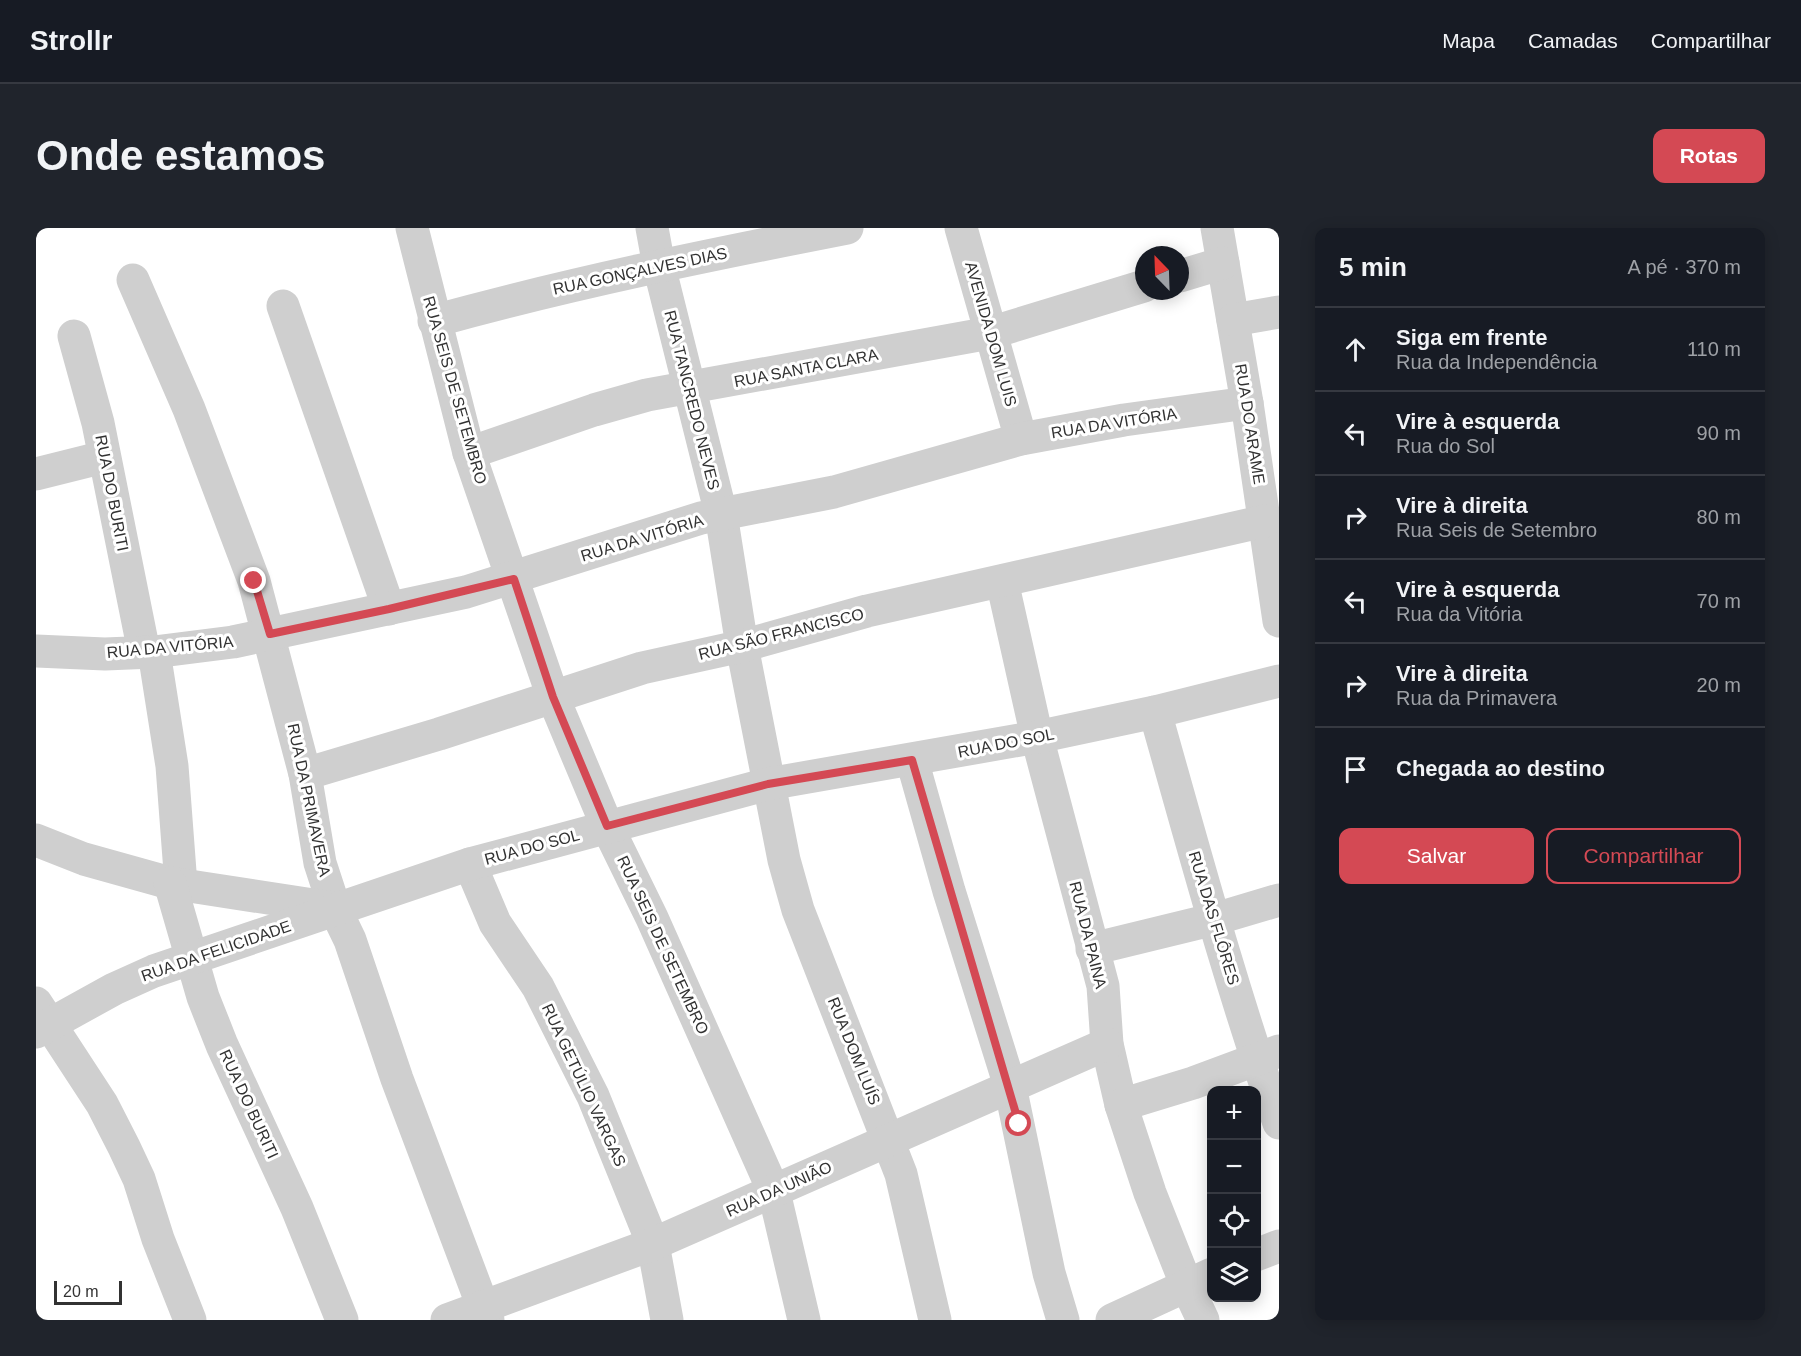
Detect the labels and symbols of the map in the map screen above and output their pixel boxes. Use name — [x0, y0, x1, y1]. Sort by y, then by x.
street label: RUA GONÇALVES DIAS — [551, 244, 729, 298]
north arrow — [1135, 246, 1189, 300]
street label: AVENIDA DOM LUIS — [962, 260, 1020, 408]
street label: RUA SEIS DE SETEMBRO — [420, 294, 490, 486]
street label: RUA TANCREDO NEVES — [661, 309, 723, 491]
street label: RUA SANTA CLARA — [733, 346, 880, 390]
street label: RUA DO ARAME — [1232, 363, 1268, 485]
street label: RUA DA VITÓRIA — [1050, 404, 1178, 441]
street label: RUA DO BURITI — [92, 433, 132, 553]
street label: RUA DA VITÓRIA — [578, 510, 706, 565]
route end — [240, 567, 266, 593]
street label: RUA SÃO FRANCISCO — [696, 603, 865, 663]
street label: RUA DA VITÓRIA — [106, 632, 234, 661]
street label: RUA DA PRIMAVERA — [284, 722, 334, 878]
street label: RUA DO SOL — [956, 725, 1056, 761]
street label: RUA DO SOL — [483, 826, 582, 868]
street label: RUA DAS FLÔRES — [1186, 849, 1243, 987]
street label: RUA SEIS DE SETEMBRO — [614, 853, 712, 1037]
street label: RUA DA PAINA — [1066, 880, 1110, 991]
street label: RUA DA FELICIDADE — [139, 917, 293, 985]
street label: RUA DOM LUÍS — [825, 994, 884, 1107]
street label: RUA GETÚLIO VARGAS — [539, 1001, 630, 1169]
street label: RUA DO BURITI — [216, 1047, 282, 1161]
route start — [1005, 1110, 1031, 1136]
street label: RUA DA UNIÃO — [723, 1156, 834, 1220]
scale bar — [54, 1278, 122, 1306]

